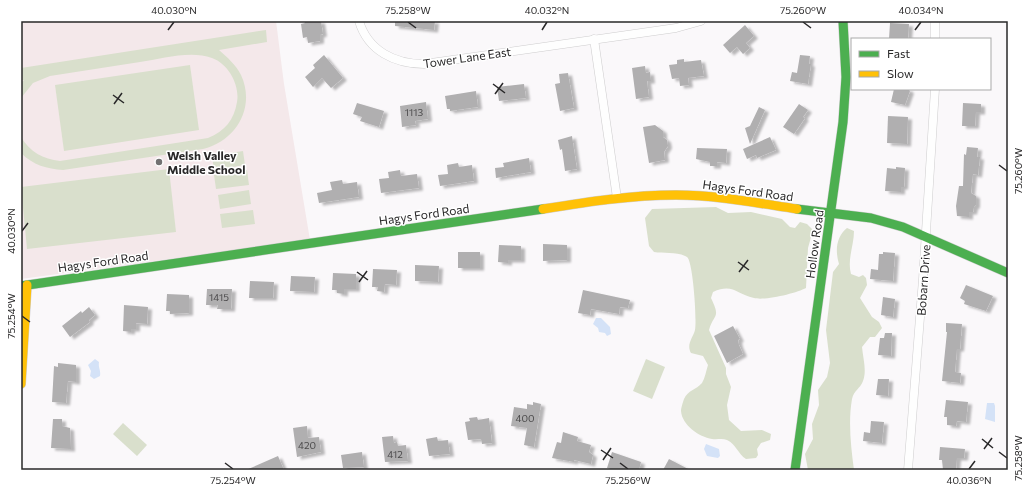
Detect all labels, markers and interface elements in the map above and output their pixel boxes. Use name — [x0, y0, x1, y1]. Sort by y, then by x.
text: 40.030°N — [151, 4, 197, 16]
text: 75.258°W — [385, 4, 431, 16]
text: 40.032°N — [525, 4, 569, 16]
text: 75.260°W — [780, 4, 826, 16]
text: 40.034°N — [899, 4, 943, 16]
legend — [851, 38, 991, 90]
street label: Tower Lane East — [422, 44, 512, 70]
text: Fast — [887, 46, 910, 60]
text: Slow — [887, 66, 914, 80]
house number: 1113 — [405, 106, 424, 118]
place label: Welsh Valley Middle School — [167, 148, 245, 176]
text: 75.260°W — [1012, 148, 1024, 194]
marker: Welsh Valley Middle School — [154, 157, 164, 167]
street label: Hagys Ford Road — [702, 177, 794, 203]
street label: Hagys Ford Road — [378, 201, 470, 227]
text: 40.030°N — [5, 208, 17, 254]
street label: Hollow Road — [802, 209, 826, 279]
street label: Bobarn Drive — [914, 244, 932, 316]
street label: Hagys Ford Road — [57, 248, 149, 274]
house number: 1415 — [209, 291, 229, 303]
text: 75.254°W — [5, 293, 17, 339]
house number: 400 — [515, 412, 535, 424]
text: 75.258°W — [1012, 435, 1024, 481]
house number: 420 — [298, 439, 316, 451]
house number: 412 — [387, 448, 403, 460]
text: 75.254°W — [210, 474, 256, 486]
text: 75.256°W — [605, 474, 651, 486]
text: 40.036°N — [946, 474, 992, 486]

